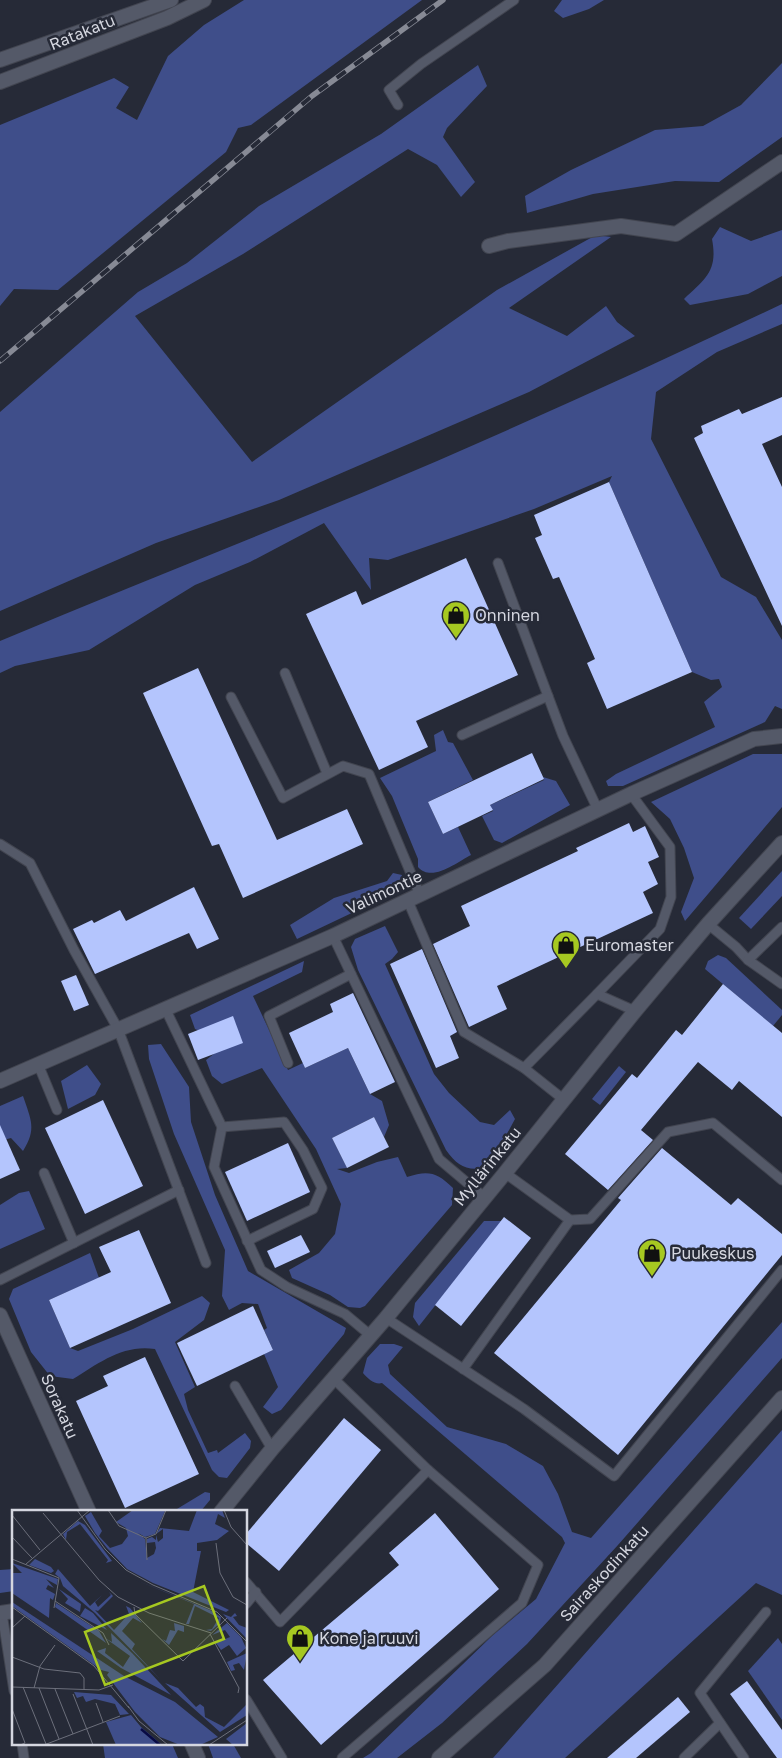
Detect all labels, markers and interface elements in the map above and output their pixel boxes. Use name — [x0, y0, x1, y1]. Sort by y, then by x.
street label: Ratakatu — [46, 10, 118, 54]
shop icon: Onninen — [441, 600, 471, 639]
place label: Onninen — [475, 605, 540, 625]
street label: Valimontie — [343, 866, 425, 918]
shop icon: Euromaster — [551, 930, 581, 969]
place label: Euromaster — [585, 935, 674, 955]
street label: Myllärinkatu — [449, 1122, 525, 1210]
shop icon: Puukeskus — [637, 1238, 667, 1277]
place label: Puukeskus — [671, 1243, 755, 1263]
street label: Sorakatu — [37, 1371, 83, 1441]
inset map — [12, 1510, 248, 1746]
street label: Sairaskodinkatu — [555, 1520, 653, 1626]
shop icon: Kone ja ruuvi — [285, 1623, 315, 1662]
place label: Kone ja ruuvi — [319, 1628, 419, 1648]

